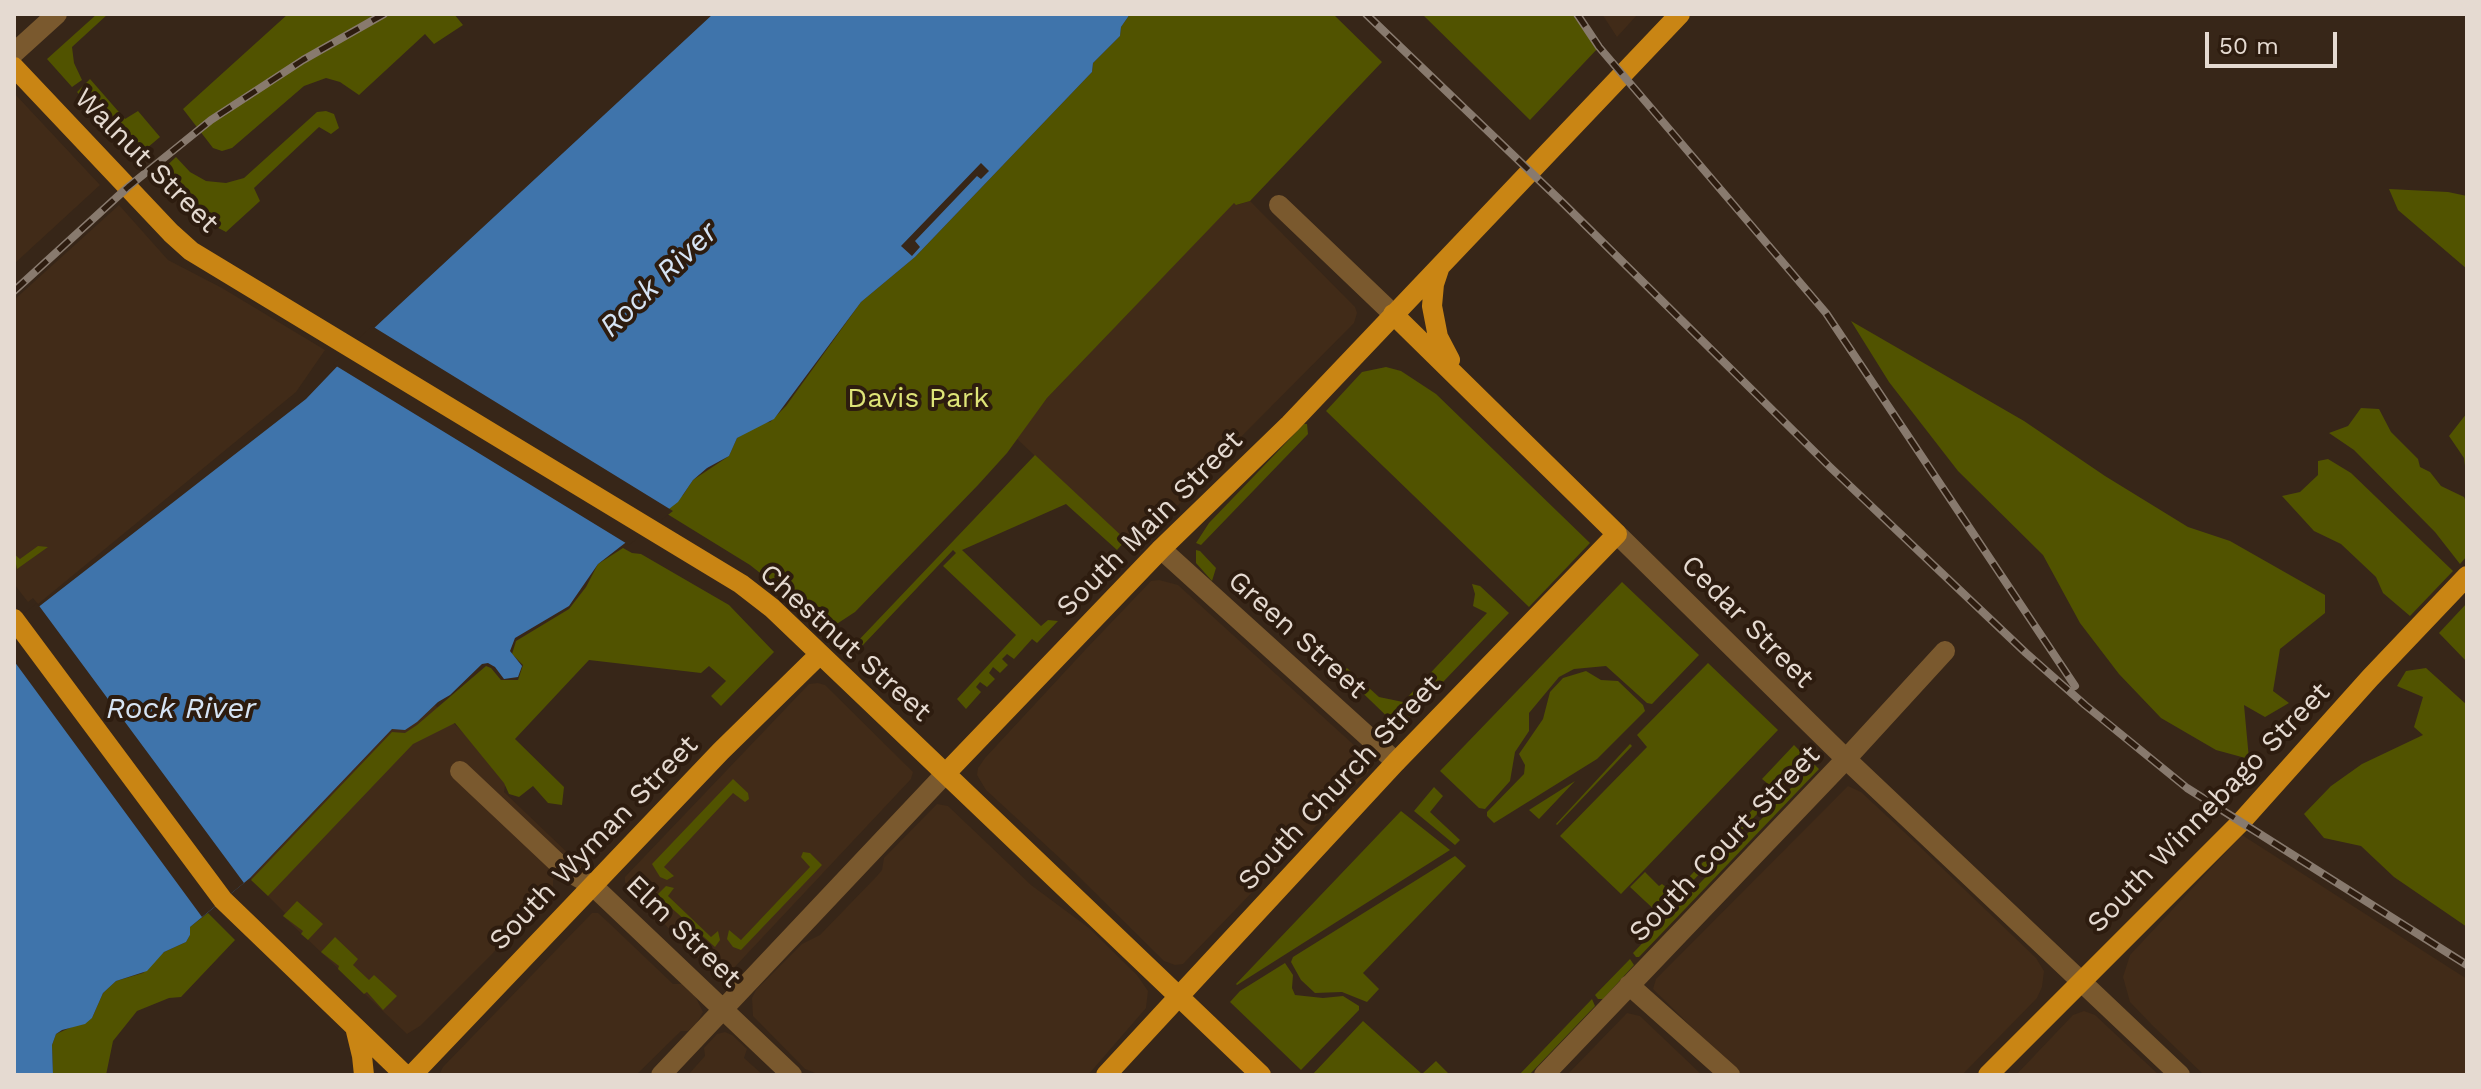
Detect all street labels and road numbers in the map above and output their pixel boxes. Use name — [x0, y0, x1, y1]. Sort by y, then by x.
street label: Walnut Street — [67, 82, 225, 240]
street label: South Main Street — [1050, 424, 1250, 624]
street label: Cedar Street — [1674, 549, 1820, 695]
street label: Chestnut Street — [752, 557, 938, 729]
street label: Green Street — [1221, 564, 1373, 706]
street label: South Church Street — [1231, 668, 1449, 898]
street label: South Winnebago Street — [2081, 676, 2337, 940]
street label: South Wyman Street — [483, 729, 705, 957]
street label: South Court Street — [1623, 739, 1827, 949]
street label: Elm Street — [618, 869, 748, 995]

